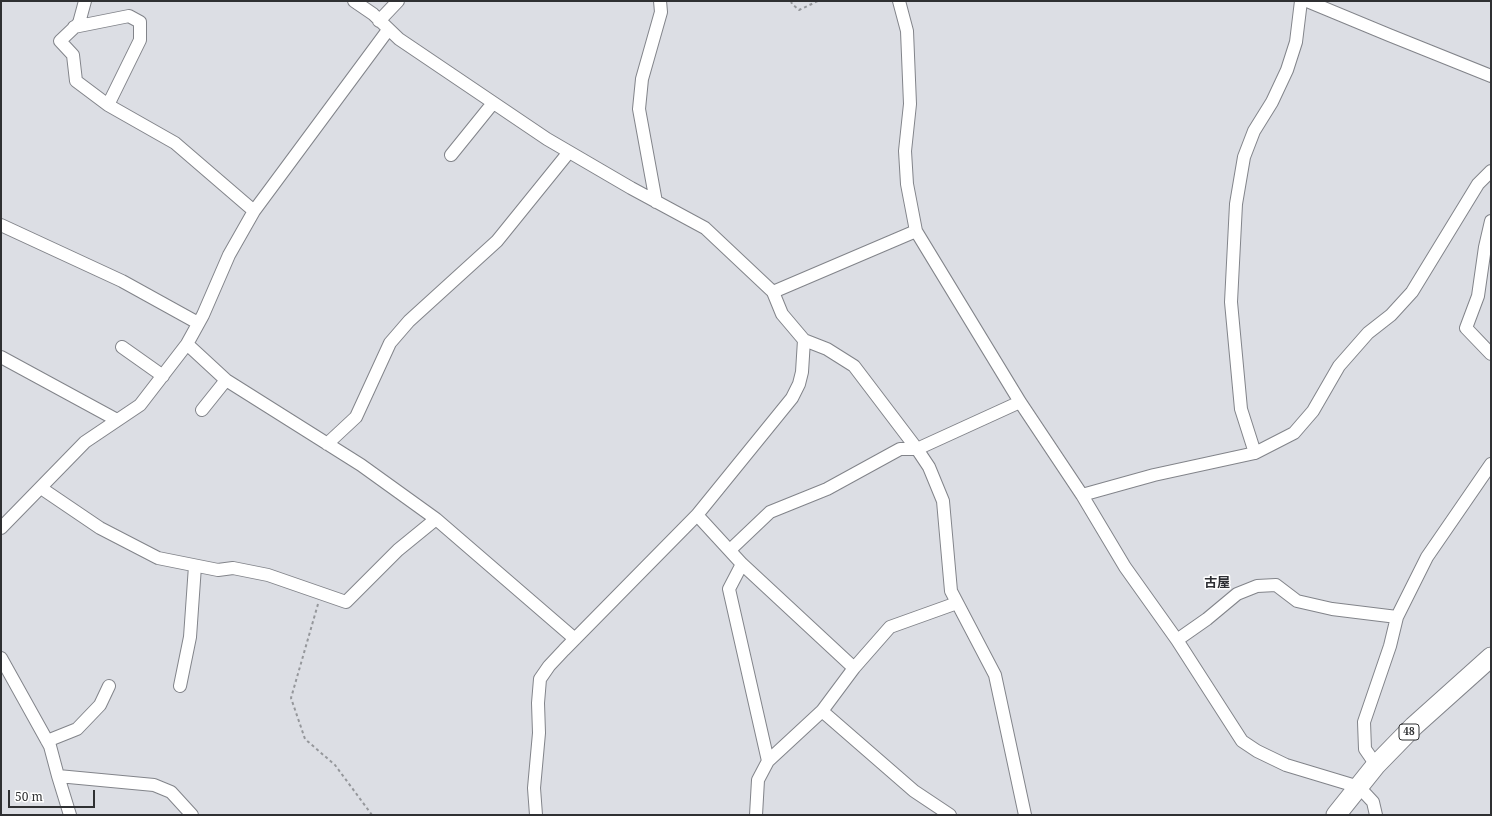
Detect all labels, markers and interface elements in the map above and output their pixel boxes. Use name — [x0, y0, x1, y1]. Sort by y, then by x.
district label: 古屋 — [1204, 575, 1230, 591]
road number: 48 — [1399, 724, 1419, 740]
scale bar — [10, 782, 97, 808]
text: 50 m — [15, 788, 43, 805]

